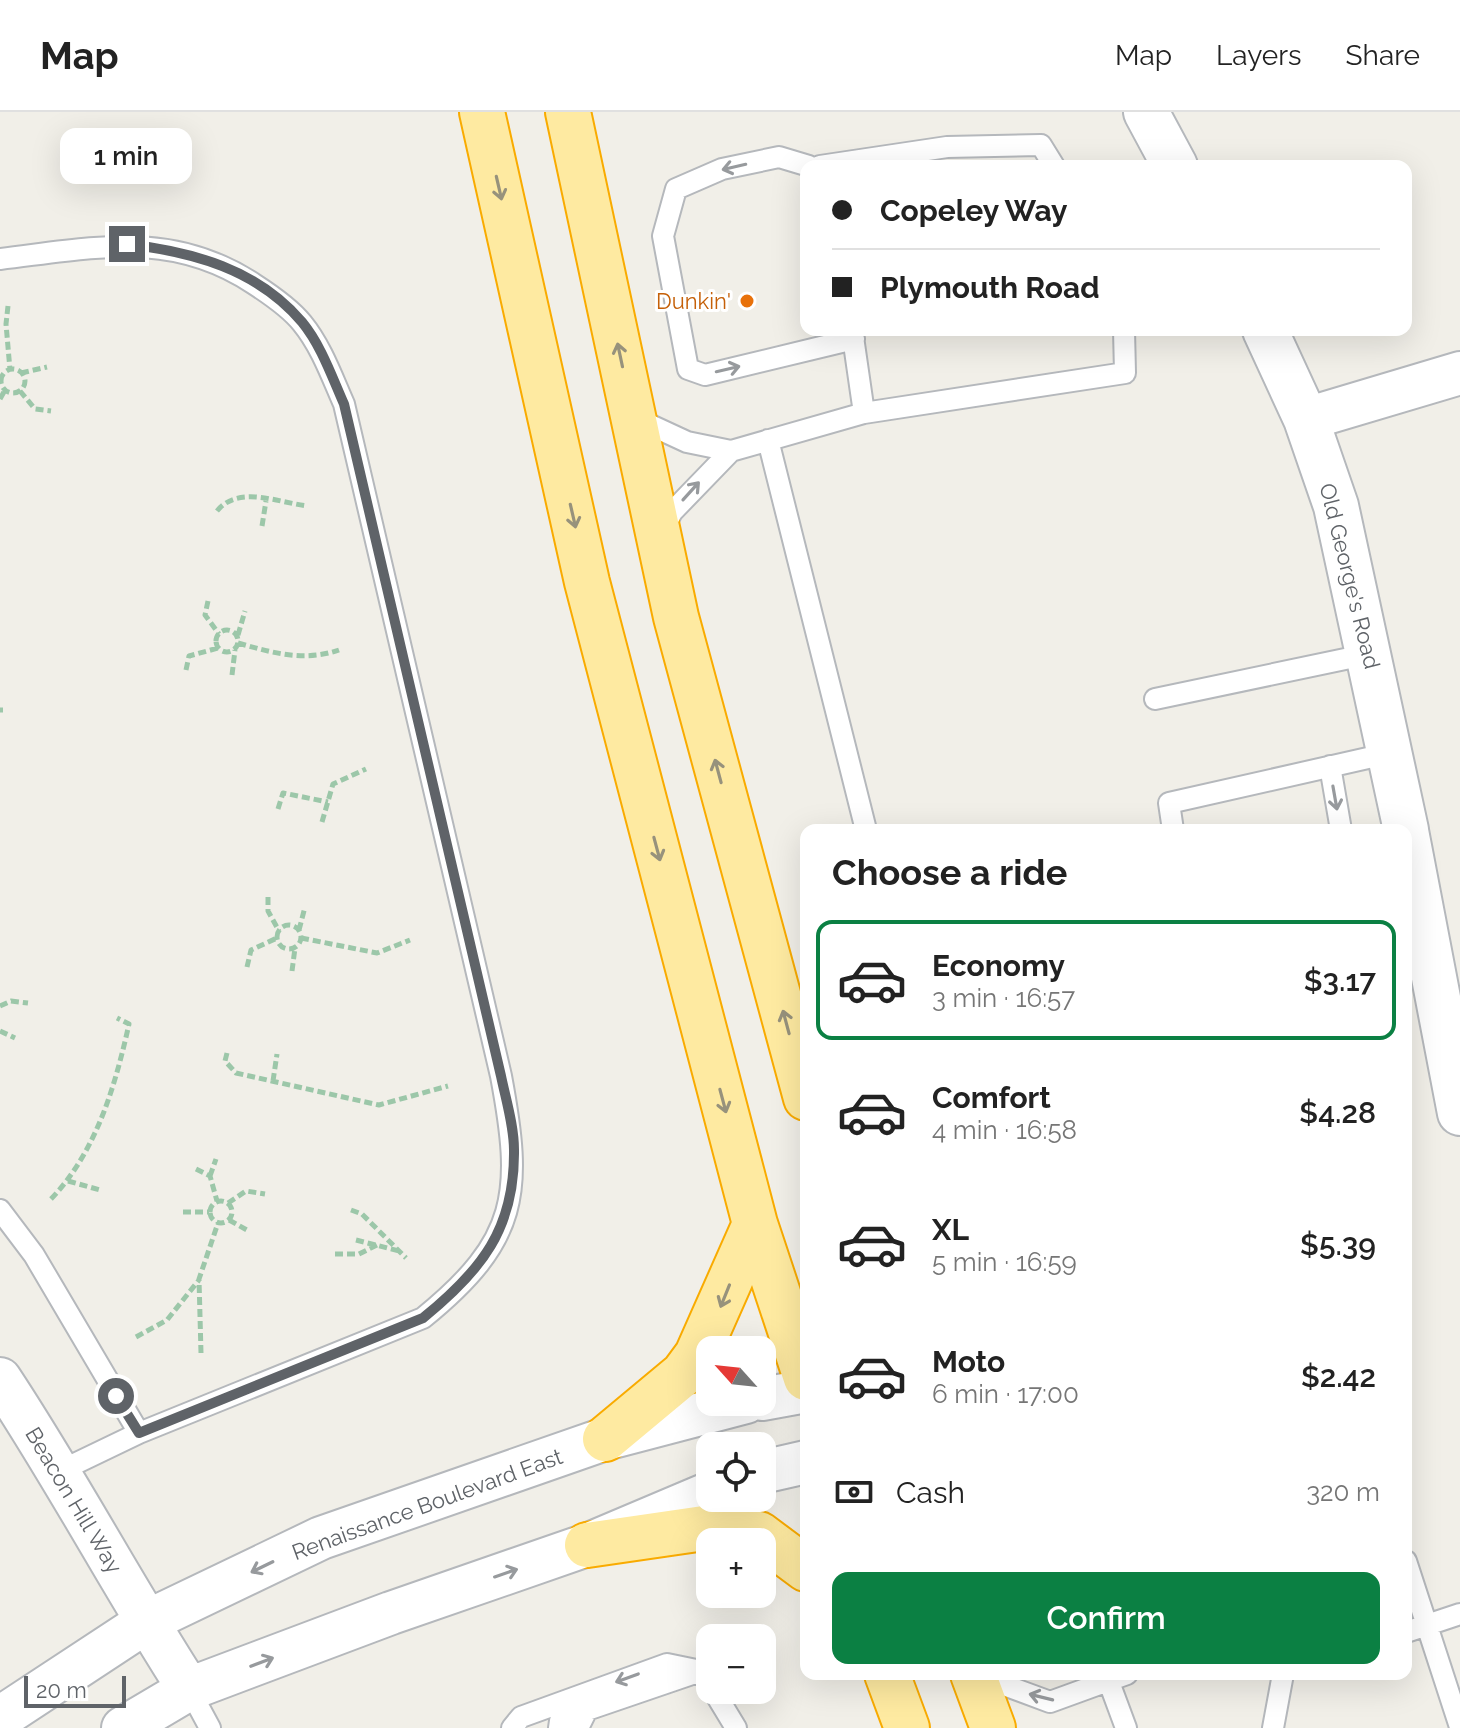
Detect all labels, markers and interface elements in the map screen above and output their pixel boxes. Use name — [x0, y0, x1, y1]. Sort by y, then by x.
text: Map — [40, 33, 119, 78]
text: Map — [1115, 39, 1172, 72]
text: Layers — [1216, 39, 1302, 72]
text: Share — [1346, 39, 1420, 72]
callout: 1 min — [61, 128, 193, 184]
text: 1 min — [94, 141, 158, 171]
one-way arrow — [722, 160, 747, 175]
one-way arrow — [493, 175, 508, 200]
text: Copeley Way — [880, 193, 1068, 228]
route end — [109, 226, 145, 262]
text: Plymouth Road — [880, 270, 1100, 305]
place label: Dunkin' — [656, 288, 731, 314]
marker: Dunkin' — [738, 292, 756, 310]
one-way arrow — [612, 342, 627, 368]
one-way arrow — [715, 361, 741, 376]
one-way arrow — [682, 481, 700, 501]
street label: Old George's Road — [1314, 481, 1386, 671]
one-way arrow — [566, 502, 581, 528]
one-way arrow — [710, 759, 725, 785]
one-way arrow — [1329, 785, 1344, 810]
one-way arrow — [650, 836, 665, 861]
text: Choose a ride — [832, 851, 1067, 893]
icon: car — [836, 944, 908, 1016]
text: Economy — [932, 948, 1065, 983]
text: $3.17 — [1304, 963, 1376, 998]
text: 3 min · 16:57 — [932, 983, 1075, 1013]
one-way arrow — [777, 1010, 792, 1036]
icon: car — [836, 1076, 908, 1148]
text: Comfort — [932, 1080, 1051, 1115]
one-way arrow — [716, 1087, 731, 1113]
text: $4.28 — [1299, 1095, 1376, 1130]
text: 4 min · 16:58 — [932, 1115, 1077, 1145]
icon: car — [836, 1208, 908, 1280]
text: XL — [932, 1212, 969, 1247]
text: $5.39 — [1300, 1227, 1376, 1262]
text: 5 min · 16:59 — [932, 1247, 1077, 1277]
one-way arrow — [717, 1283, 732, 1308]
north arrow — [696, 1336, 776, 1416]
map controls — [696, 1336, 776, 1704]
icon: car — [836, 1340, 908, 1412]
text: Moto — [932, 1344, 1005, 1379]
text: $2.42 — [1301, 1359, 1376, 1394]
route start — [98, 1378, 134, 1414]
text: 6 min · 17:00 — [932, 1379, 1079, 1409]
street label: Beacon Hill Way — [20, 1422, 128, 1578]
button: locate — [696, 1432, 776, 1512]
street label: Renaissance Boulevard East — [288, 1443, 566, 1565]
icon: cash — [832, 1470, 876, 1514]
text: Cash — [896, 1475, 965, 1510]
text: 320 m — [1306, 1477, 1380, 1507]
button: + — [696, 1528, 776, 1608]
one-way arrow — [250, 1560, 274, 1575]
one-way arrow — [493, 1564, 518, 1579]
button: Confirm — [832, 1572, 1380, 1664]
button: − — [696, 1624, 776, 1704]
one-way arrow — [249, 1654, 274, 1668]
scale bar — [24, 1672, 126, 1708]
one-way arrow — [615, 1672, 639, 1686]
text: 20 m — [36, 1677, 87, 1703]
one-way arrow — [1029, 1689, 1054, 1704]

